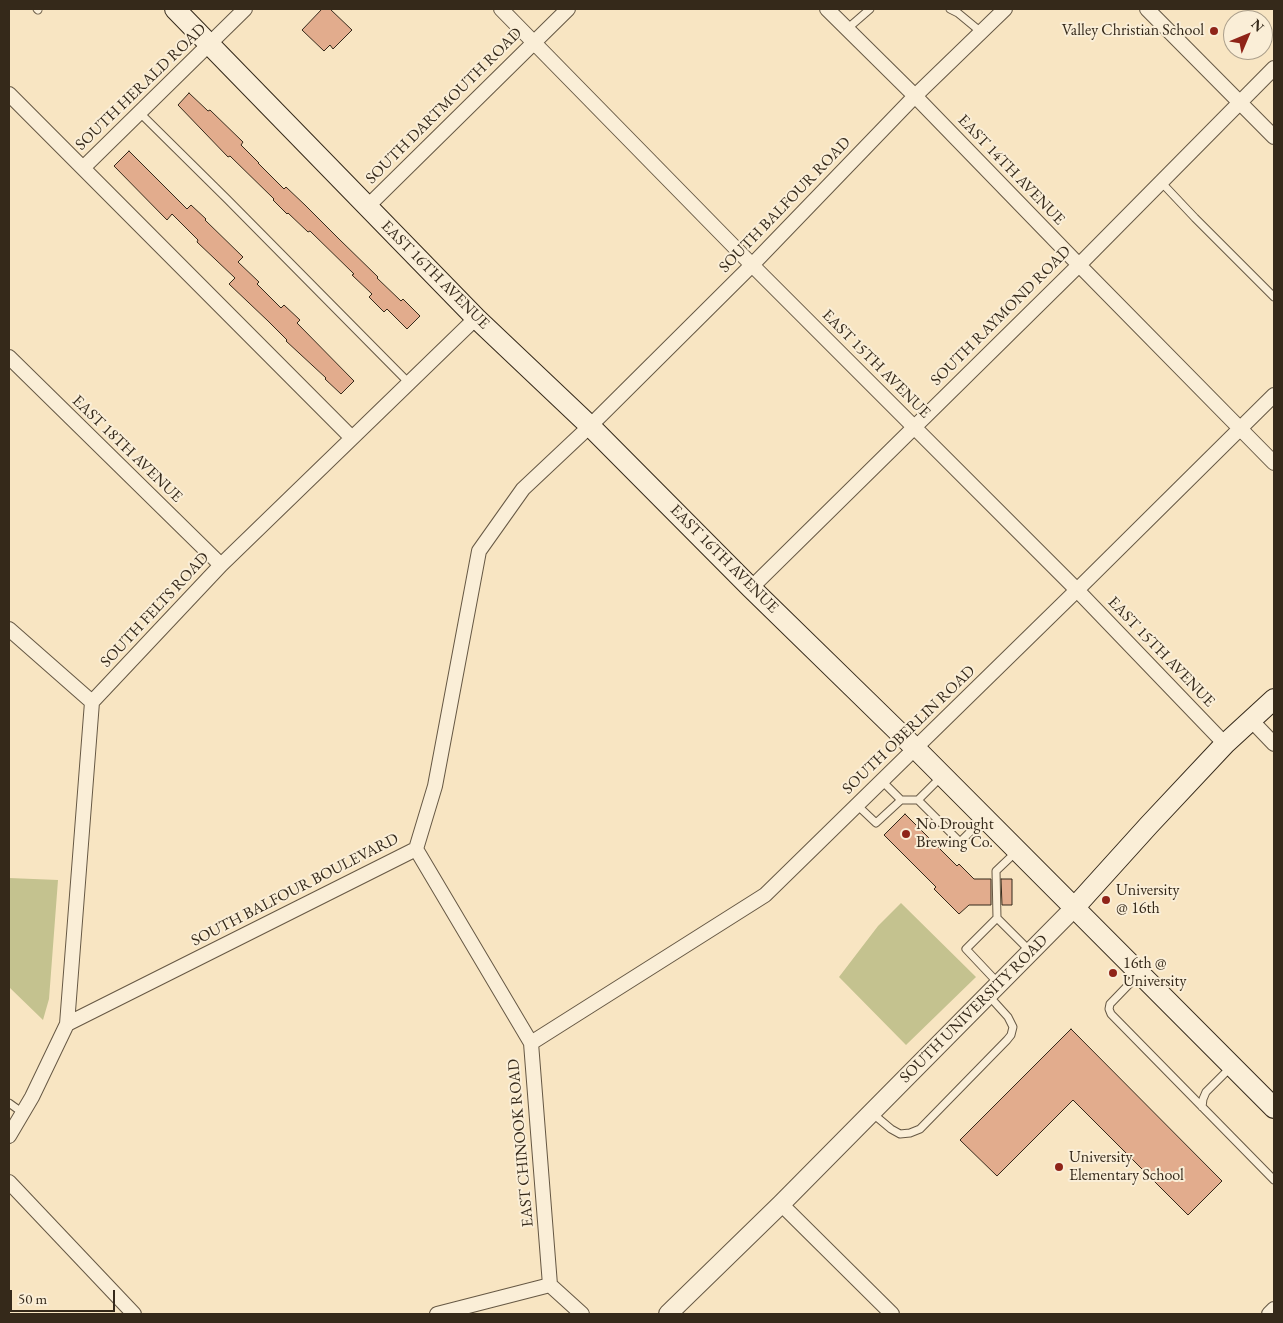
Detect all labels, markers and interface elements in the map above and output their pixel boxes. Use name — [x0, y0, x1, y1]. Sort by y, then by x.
north arrow — [1223, 10, 1273, 60]
text: N — [1248, 15, 1268, 35]
street label: SOUTH HERALD ROAD — [72, 20, 210, 154]
place label: Valley Christian School — [1062, 21, 1204, 41]
street label: SOUTH DARTMOUTH ROAD — [362, 24, 526, 188]
marker: Valley Christian School — [1208, 25, 1220, 37]
street label: EAST 14TH AVENUE — [953, 111, 1069, 229]
street label: SOUTH BALFOUR ROAD — [715, 133, 855, 277]
street label: EAST 16TH AVENUE — [377, 217, 493, 333]
street label: SOUTH RAYMOND ROAD — [927, 242, 1075, 390]
street label: EAST 15TH AVENUE — [818, 306, 934, 422]
street label: EAST 18TH AVENUE — [68, 391, 186, 507]
street label: EAST 16TH AVENUE — [666, 501, 782, 617]
street label: SOUTH FELTS ROAD — [97, 548, 213, 672]
street label: EAST 15TH AVENUE — [1103, 593, 1219, 711]
street label: SOUTH OBERLIN ROAD — [839, 662, 979, 798]
place label: No Drought Brewing Co. — [916, 815, 994, 853]
marker: No Drought Brewing Co. — [900, 828, 912, 840]
street label: SOUTH BALFOUR BOULEVARD — [188, 829, 402, 951]
place label: University @ 16th — [1116, 881, 1179, 919]
marker: University @ 16th — [1100, 894, 1112, 906]
street label: SOUTH UNIVERSITY ROAD — [896, 931, 1052, 1087]
place label: 16th @ University — [1123, 954, 1186, 992]
marker: 16th @ University — [1107, 967, 1119, 979]
street label: EAST CHINOOK ROAD — [504, 1058, 538, 1228]
place label: University Elementary School — [1069, 1148, 1184, 1186]
marker: University Elementary School — [1053, 1161, 1065, 1173]
scale bar — [12, 1280, 118, 1312]
text: 50 m — [18, 1289, 47, 1308]

